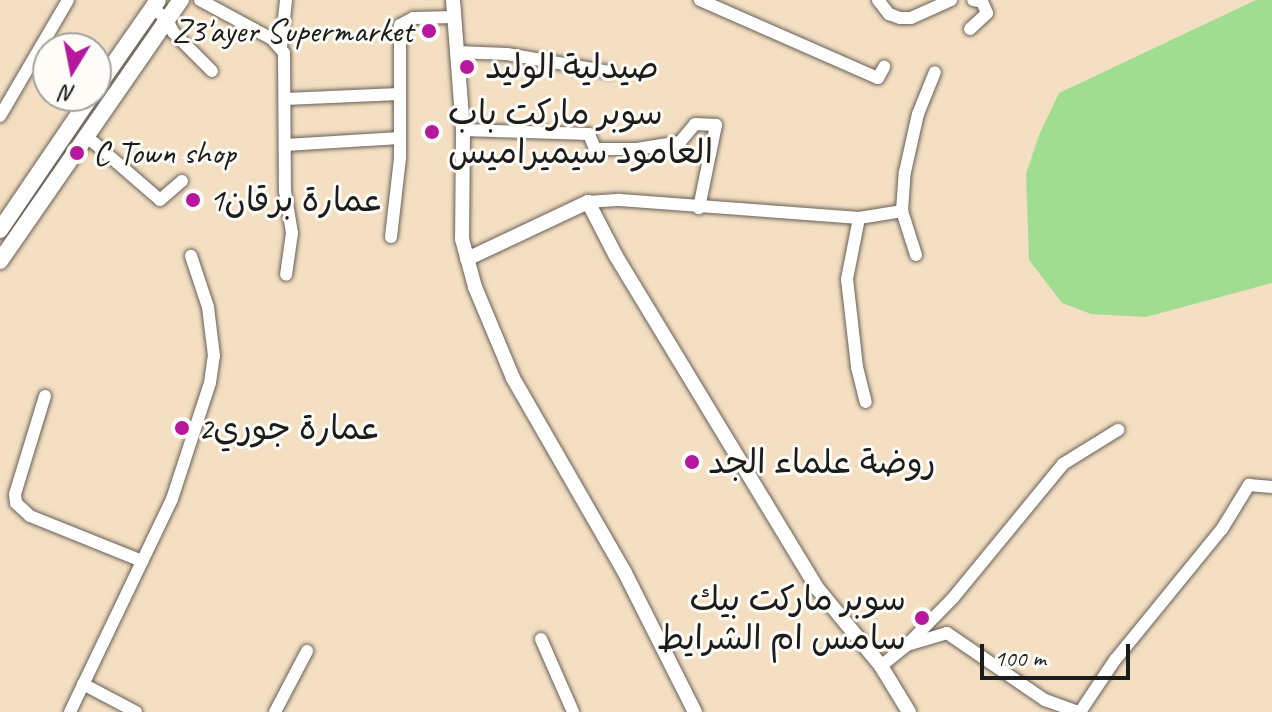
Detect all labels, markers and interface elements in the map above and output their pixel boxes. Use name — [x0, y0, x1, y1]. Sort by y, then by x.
place label: Z3'ayer Supermarket — [174, 11, 413, 51]
marker: Z3'ayer Supermarket — [420, 22, 438, 40]
north arrow — [32, 32, 112, 112]
place label: صيدلية الوليد — [485, 47, 659, 87]
marker: صيدلية الوليد — [456, 56, 478, 78]
text: N — [59, 79, 77, 109]
place label: سوبر ماركت باب العامود سيميراميس — [448, 92, 713, 172]
marker: سوبر ماركت باب العامود سيميراميس — [423, 123, 441, 141]
place label: C Town shop — [93, 133, 234, 173]
marker: C Town shop — [68, 144, 86, 162]
place label: 1عمارة برقان — [209, 180, 384, 220]
marker: 1عمارة برقان — [184, 191, 202, 209]
place label: عمارة جوري2 — [198, 408, 381, 448]
marker: عمارة جوري2 — [173, 419, 191, 437]
place label: روضة علماء الجد — [708, 442, 936, 482]
marker: روضة علماء الجد — [683, 453, 701, 471]
place label: سوبر ماركت بيك سامس ام الشرايط — [657, 578, 906, 658]
marker: سوبر ماركت بيك سامس ام الشرايط — [913, 609, 931, 627]
scale bar — [984, 628, 1134, 678]
text: 100 m — [994, 643, 1046, 673]

